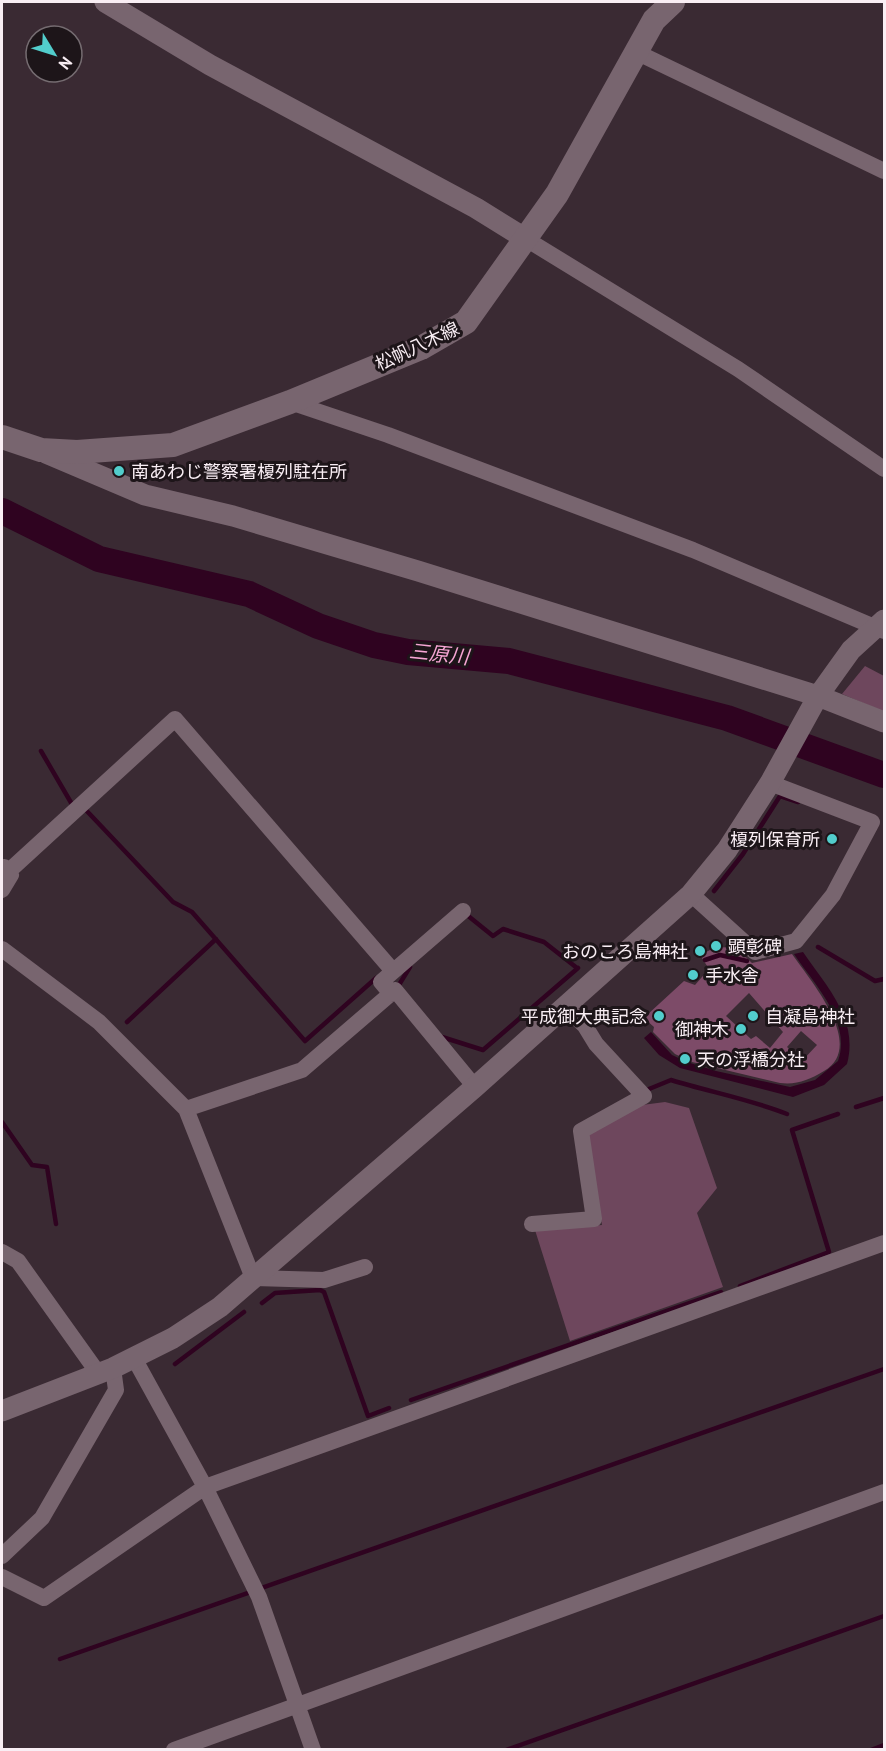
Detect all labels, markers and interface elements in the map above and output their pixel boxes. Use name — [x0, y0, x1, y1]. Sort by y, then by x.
north arrow — [24, 24, 84, 84]
text: N — [55, 53, 77, 74]
street label: 松帆八木線 — [371, 317, 463, 375]
place label: 南あわじ警察署榎列駐在所 — [131, 460, 347, 483]
marker: 南あわじ警察署榎列駐在所 — [112, 464, 126, 478]
water label: 三原川 — [408, 638, 472, 670]
place label: 榎列保育所 — [730, 828, 820, 851]
marker: 榎列保育所 — [825, 832, 839, 846]
place label: 顕彰碑 — [728, 935, 782, 958]
marker: 顕彰碑 — [709, 939, 723, 953]
place label: おのころ島神社 — [562, 940, 688, 963]
marker: おのころ島神社 — [693, 944, 707, 958]
place label: 手水舎 — [705, 964, 759, 987]
marker: 手水舎 — [686, 968, 700, 982]
place label: 平成御大典記念 — [521, 1005, 647, 1028]
place label: 自凝島神社 — [765, 1005, 855, 1028]
marker: 平成御大典記念 — [652, 1009, 666, 1023]
marker: 自凝島神社 — [746, 1009, 760, 1023]
place label: 御神木 — [675, 1018, 729, 1041]
marker: 御神木 — [734, 1022, 748, 1036]
place label: 天の浮橋分社 — [697, 1048, 805, 1071]
marker: 天の浮橋分社 — [678, 1052, 692, 1066]

